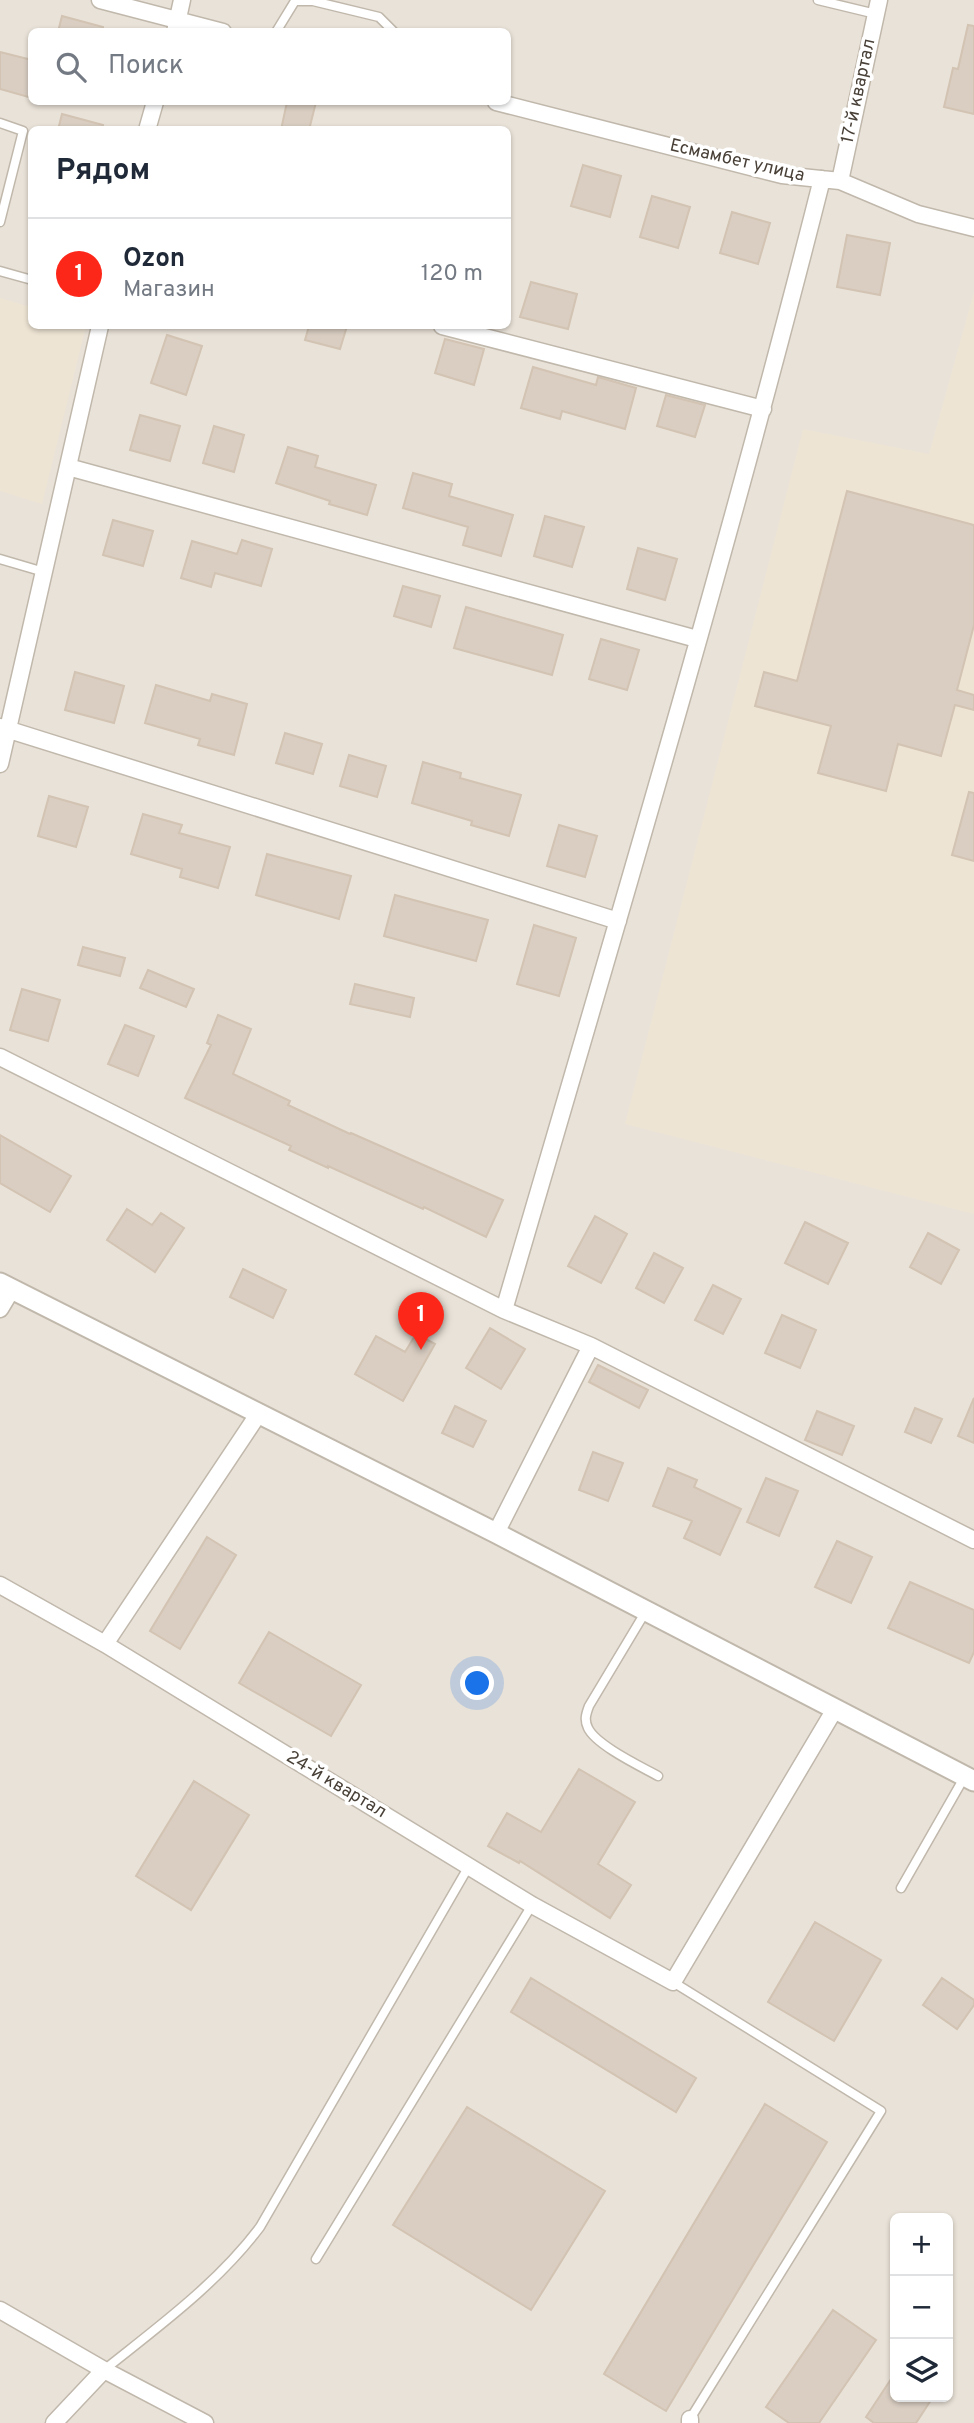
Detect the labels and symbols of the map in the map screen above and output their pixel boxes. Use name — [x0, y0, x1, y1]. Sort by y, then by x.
street label: 17-й квартал — [837, 37, 881, 145]
street label: Есмамбет улица — [667, 134, 807, 188]
pin: 1 — [398, 1292, 444, 1350]
your location — [460, 1666, 494, 1700]
street label: 24-й квартал — [282, 1746, 390, 1824]

